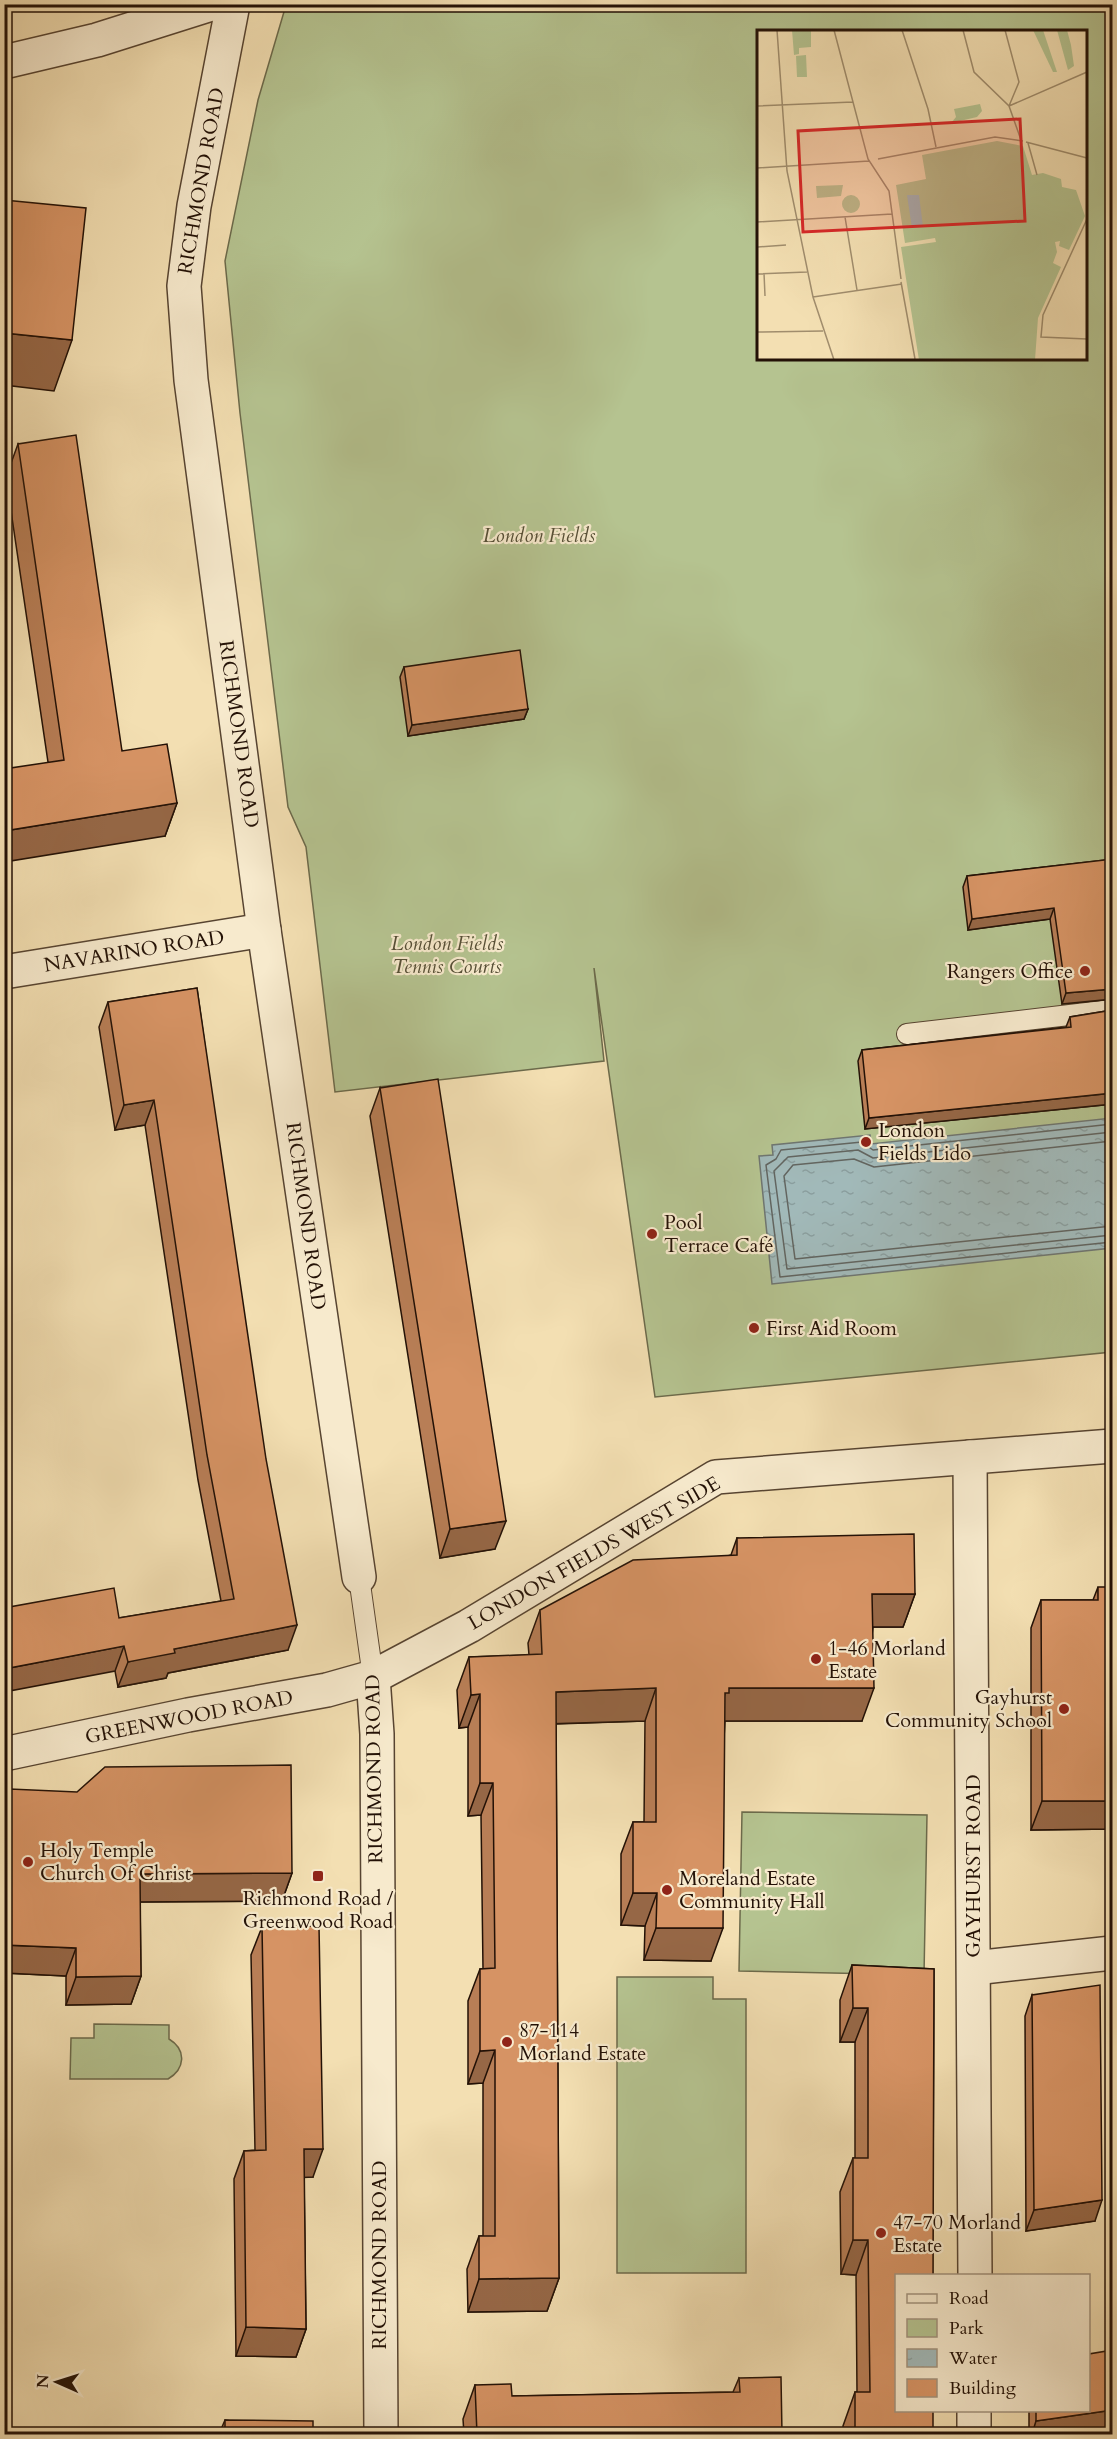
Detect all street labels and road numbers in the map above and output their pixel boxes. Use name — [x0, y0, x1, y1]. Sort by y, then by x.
street label: RICHMOND ROAD — [171, 86, 231, 276]
street label: RICHMOND ROAD — [212, 638, 266, 830]
street label: NAVARINO ROAD — [42, 923, 226, 979]
street label: RICHMOND ROAD — [279, 1120, 333, 1312]
street label: LONDON FIELDS WEST SIDE — [463, 1470, 725, 1636]
street label: RICHMOND ROAD — [359, 1674, 389, 1864]
street label: GREENWOOD ROAD — [83, 1684, 295, 1750]
street label: GAYHURST ROAD — [960, 1774, 987, 1958]
street label: RICHMOND ROAD — [366, 2160, 393, 2350]

